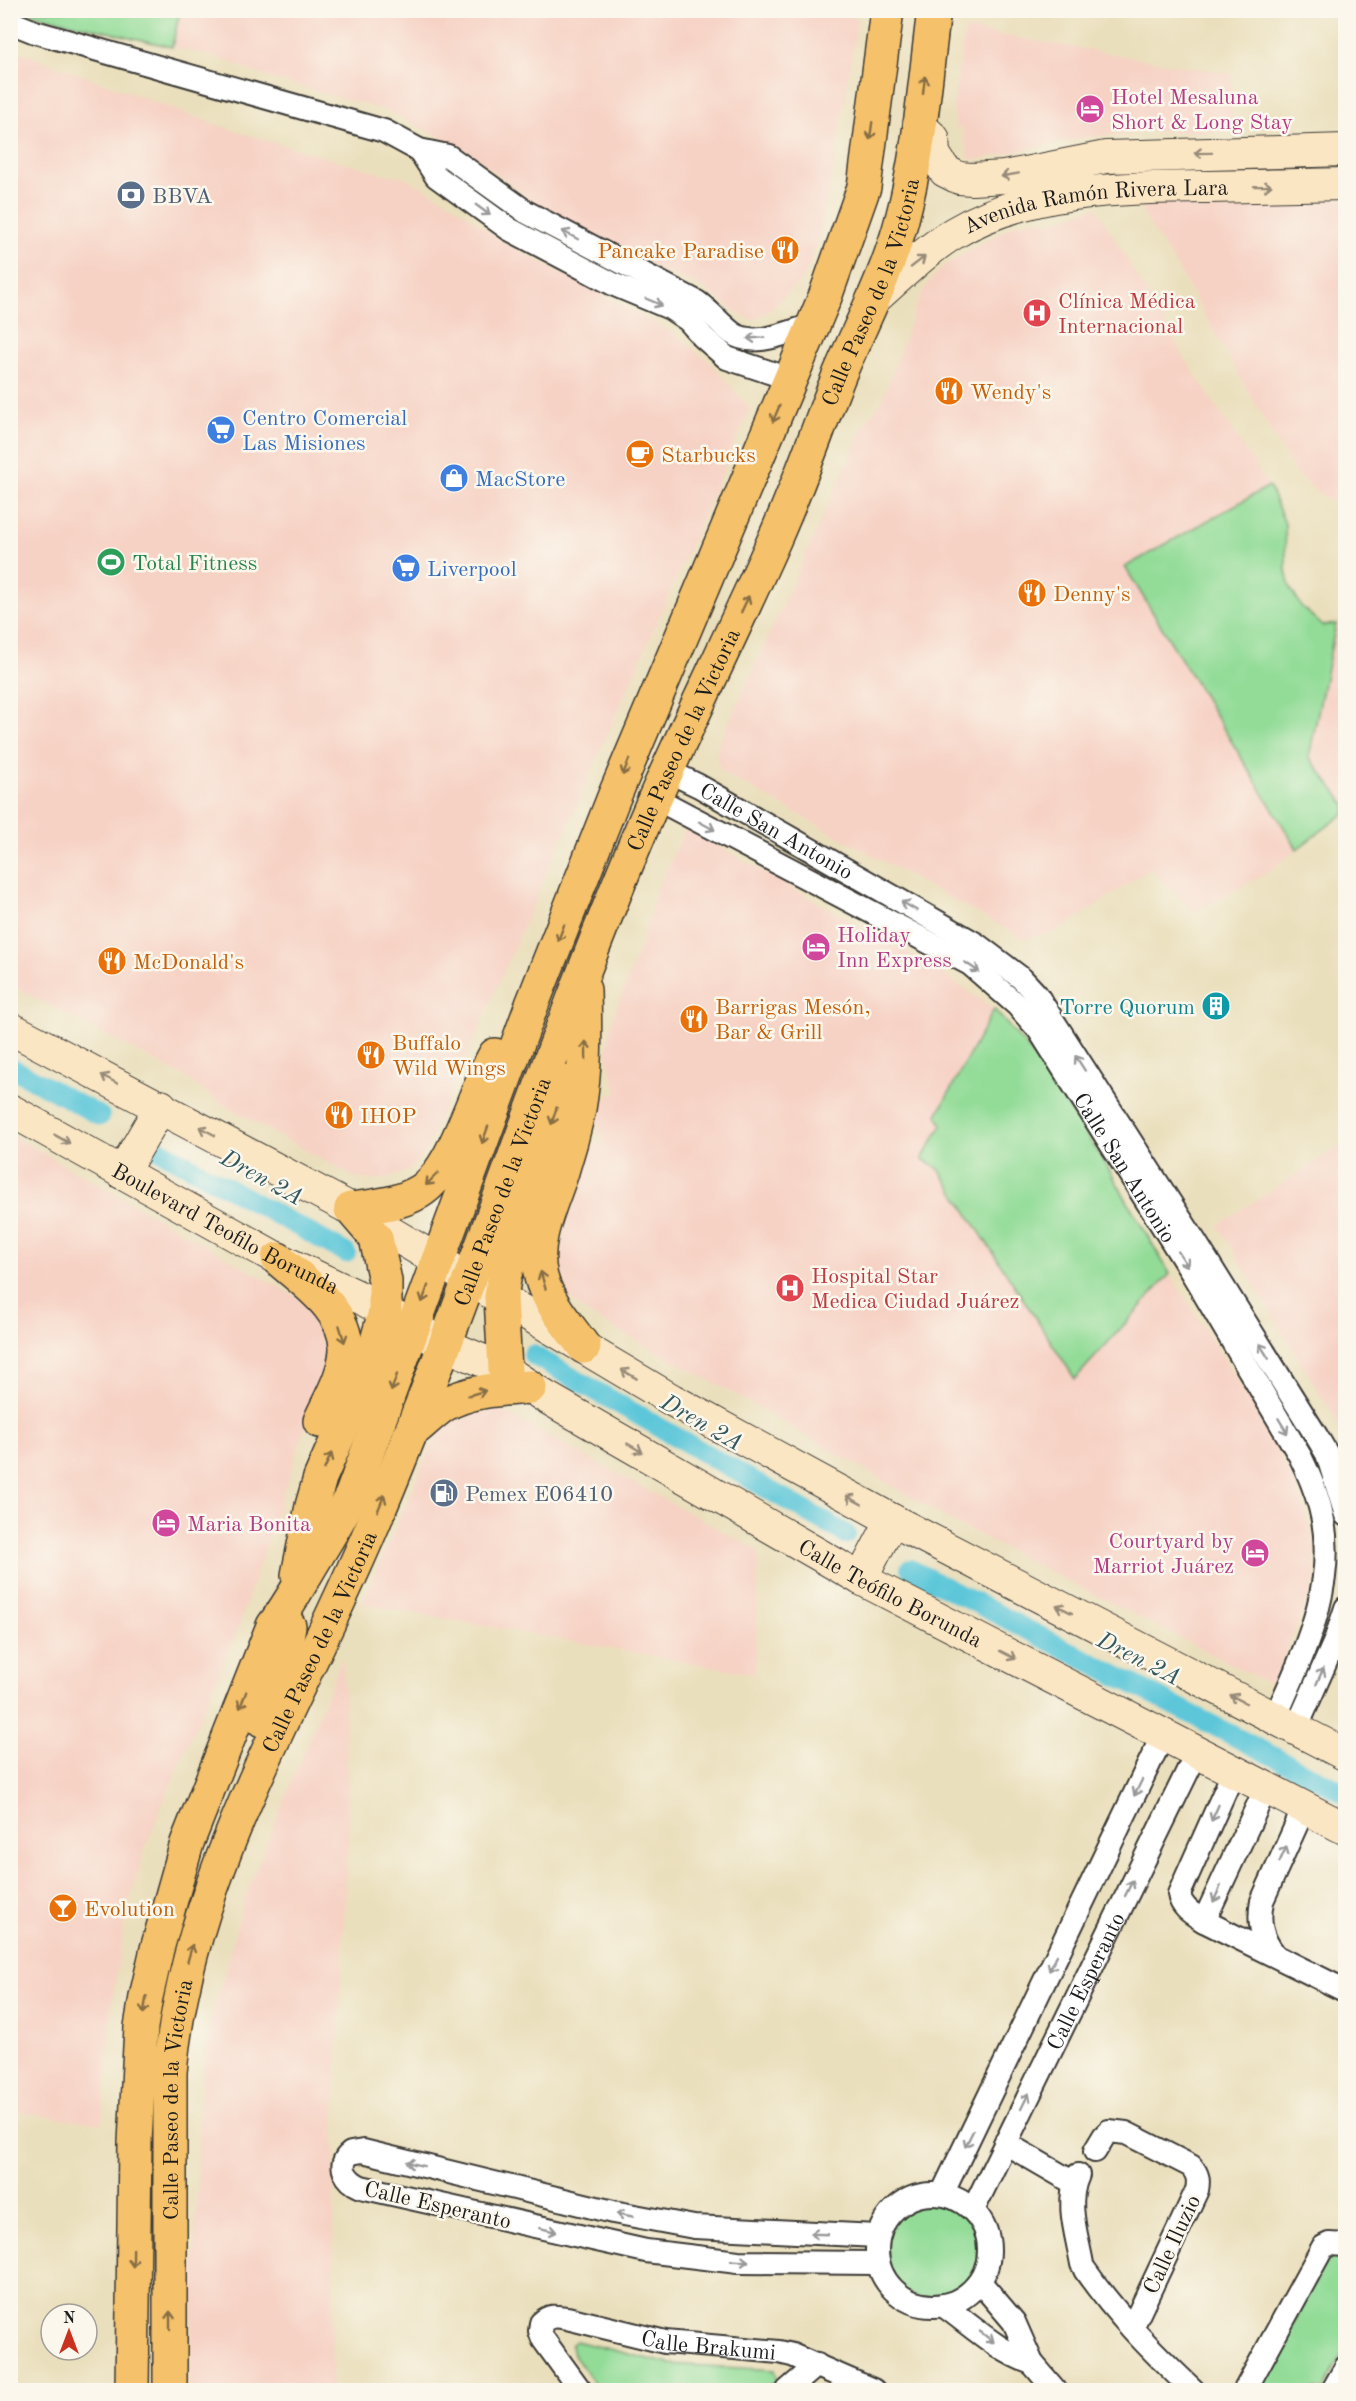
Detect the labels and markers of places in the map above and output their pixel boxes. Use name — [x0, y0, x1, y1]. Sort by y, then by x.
place label: Hotel Mesaluna Short & Long Stay — [1111, 87, 1293, 134]
hotel icon: Hotel Mesaluna Short & Long Stay — [1074, 93, 1106, 125]
bank icon: BBVA — [115, 179, 147, 211]
place label: BBVA — [152, 186, 212, 208]
restaurant icon: Pancake Paradise — [769, 234, 801, 266]
place label: Pancake Paradise — [597, 241, 764, 263]
place label: Clínica Médica Internacional — [1058, 291, 1196, 338]
hospital icon: Clínica Médica Internacional — [1021, 297, 1053, 329]
restaurant icon: Wendy's — [933, 375, 965, 407]
place label: Wendy's — [970, 382, 1051, 404]
place label: Centro Comercial Las Misiones — [242, 408, 407, 455]
supermarket icon: Centro Comercial Las Misiones — [205, 414, 237, 446]
cafe icon: Starbucks — [624, 438, 656, 470]
place label: Starbucks — [661, 445, 756, 467]
shop icon: MacStore — [438, 462, 470, 494]
place label: MacStore — [475, 469, 565, 491]
sports icon: Total Fitness — [95, 546, 127, 578]
supermarket icon: Liverpool — [390, 552, 422, 584]
place label: Total Fitness — [132, 553, 257, 575]
place label: Liverpool — [427, 559, 517, 581]
restaurant icon: Denny's — [1016, 577, 1048, 609]
place label: Denny's — [1053, 584, 1131, 606]
place label: Holiday Inn Express — [837, 925, 952, 972]
hotel icon: Holiday Inn Express — [800, 931, 832, 963]
restaurant icon: McDonald's — [96, 945, 128, 977]
place label: McDonald's — [133, 952, 244, 974]
building icon: Torre Quorum — [1200, 990, 1232, 1022]
place label: Barrigas Mesón, Bar & Grill — [715, 997, 871, 1044]
place label: Torre Quorum — [1059, 997, 1195, 1019]
restaurant icon: Barrigas Mesón, Bar & Grill — [678, 1003, 710, 1035]
place label: Buffalo Wild Wings — [392, 1033, 506, 1080]
restaurant icon: Buffalo Wild Wings — [355, 1039, 387, 1071]
restaurant icon: IHOP — [323, 1099, 355, 1131]
place label: IHOP — [360, 1106, 416, 1128]
place label: Hospital Star Medica Ciudad Juárez — [811, 1266, 1019, 1313]
hospital icon: Hospital Star Medica Ciudad Juárez — [774, 1272, 806, 1304]
fuel station icon: Pemex E06410 — [428, 1477, 460, 1509]
place label: Pemex E06410 — [465, 1484, 613, 1506]
hotel icon: Maria Bonita — [150, 1507, 182, 1539]
place label: Maria Bonita — [187, 1514, 311, 1536]
place label: Courtyard by Marriot Juárez — [1093, 1531, 1234, 1578]
hotel icon: Courtyard by Marriot Juárez — [1239, 1537, 1271, 1569]
bar icon: Evolution — [47, 1892, 79, 1924]
place label: Evolution — [84, 1899, 175, 1921]

